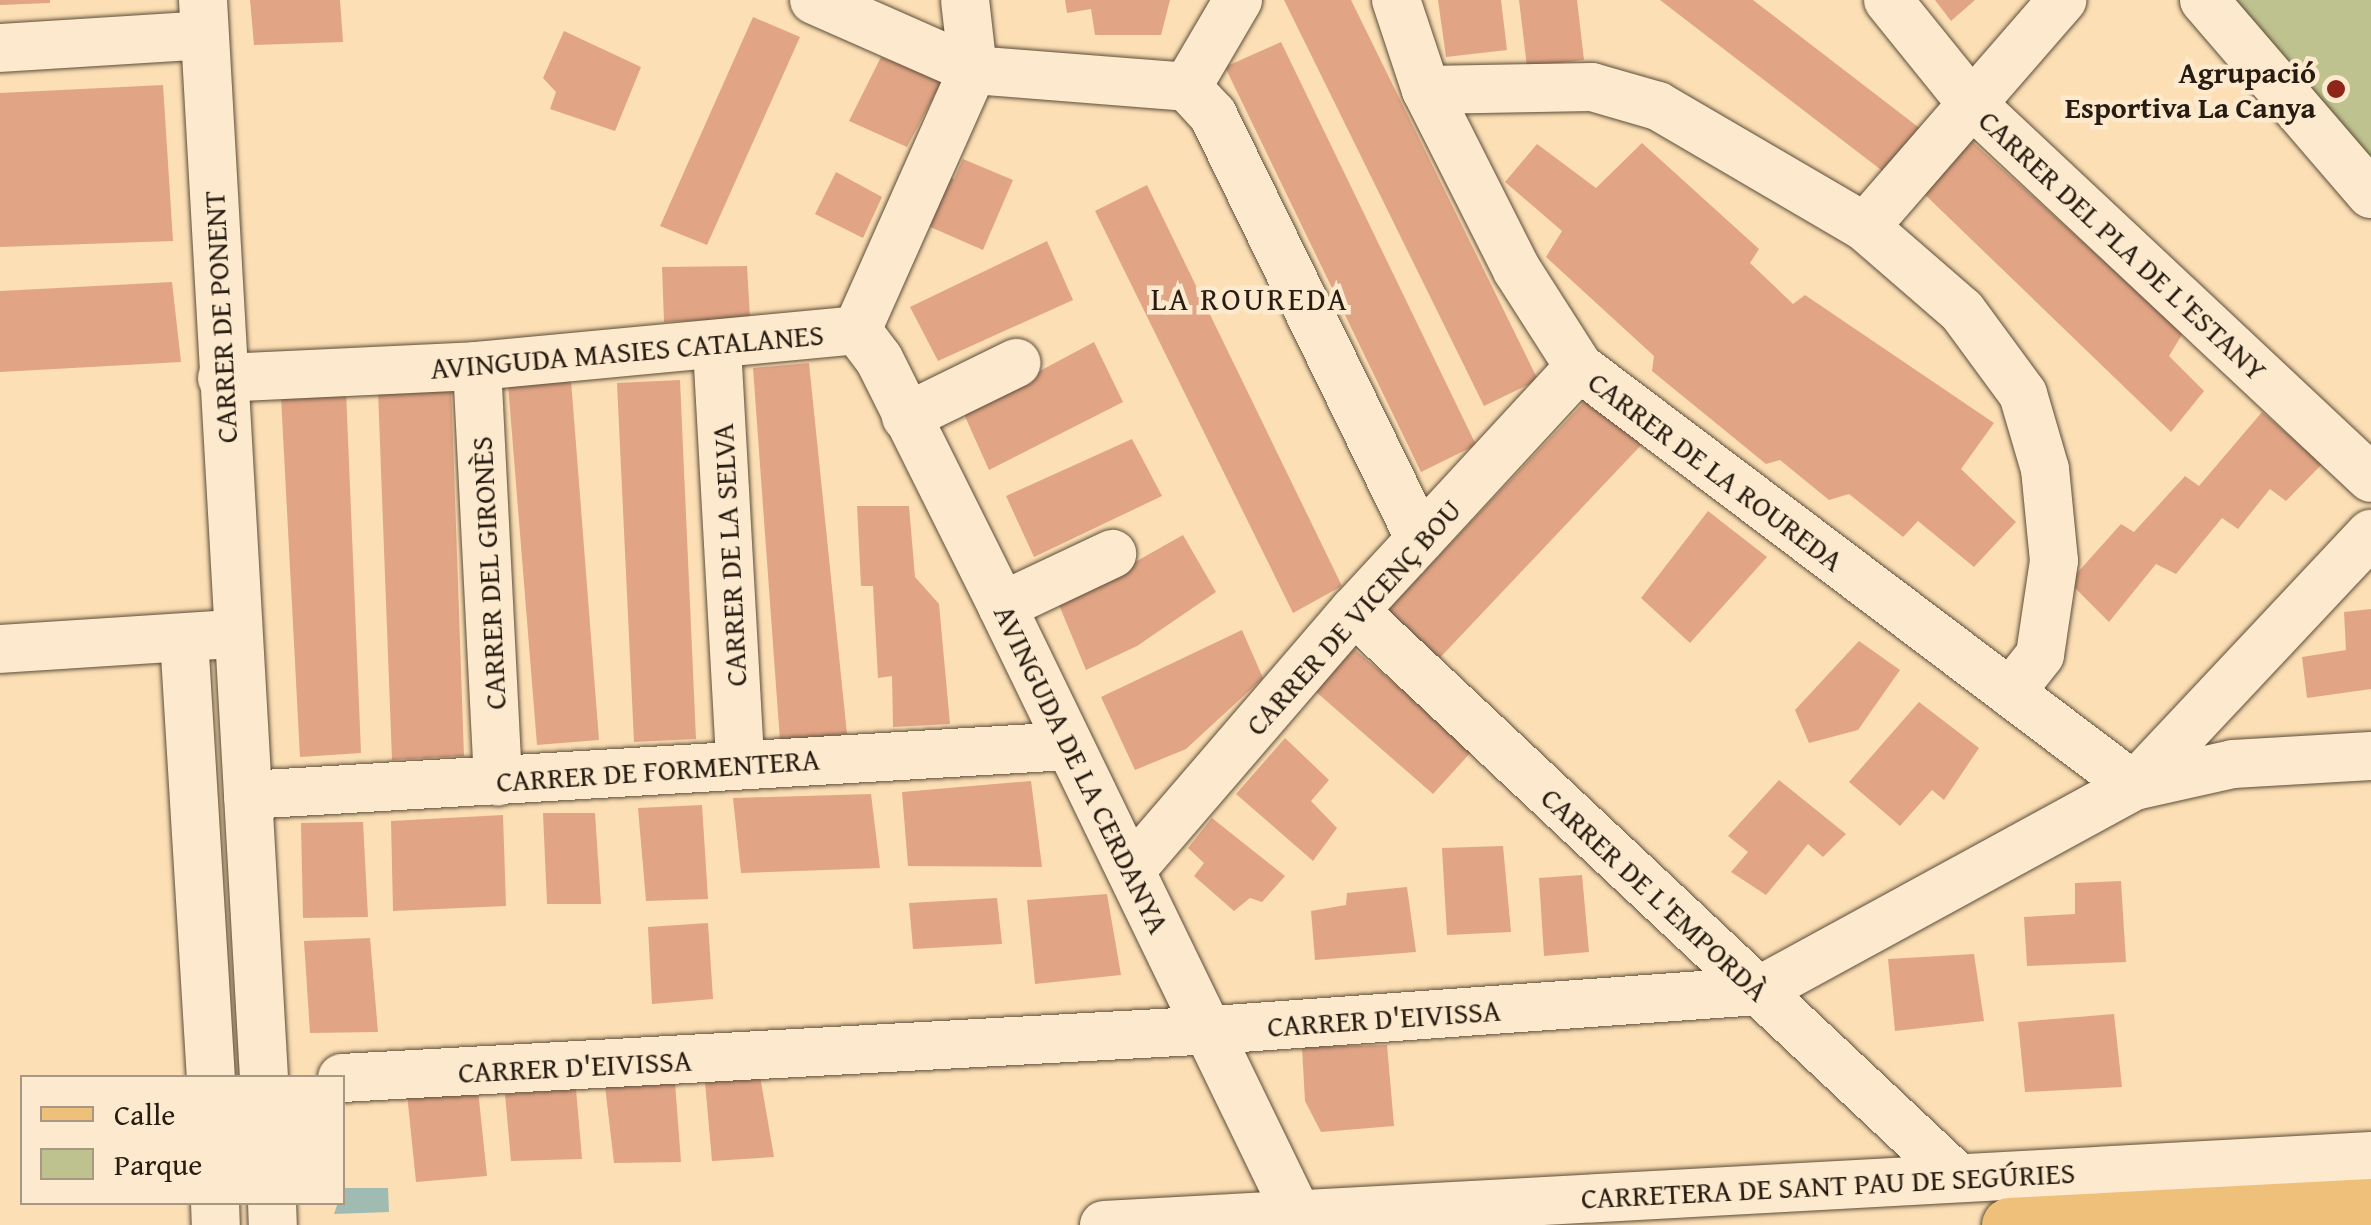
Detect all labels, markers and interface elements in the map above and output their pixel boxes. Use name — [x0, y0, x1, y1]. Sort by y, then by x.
place label: Agrupació Esportiva La Canya — [2065, 54, 2316, 124]
marker: Agrupació Esportiva La Canya — [2325, 78, 2347, 100]
street label: CARRER DEL PLA DE L'ESTANY — [1972, 102, 2274, 388]
street label: CARRER DE PONENT — [195, 190, 245, 444]
district label: LA ROUREDA — [1151, 280, 1349, 318]
street label: AVINGUDA MASIES CATALANES — [429, 316, 825, 386]
street label: CARRER DE LA ROUREDA — [1581, 363, 1851, 579]
street label: CARRER DE LA SELVA — [704, 423, 754, 687]
street label: CARRER DEL GIRONÈS — [463, 435, 513, 711]
street label: CARRER DE VICENÇ BOU — [1238, 492, 1468, 742]
street label: AVINGUDA DE LA CERDANYA — [987, 599, 1177, 939]
street label: CARRER DE FORMENTERA — [495, 741, 821, 799]
street label: CARRER DE L'EMPORDÀ — [1534, 779, 1776, 1009]
street label: CARRER D'EIVISSA — [1266, 992, 1502, 1044]
street label: CARRER D'EIVISSA — [457, 1042, 693, 1090]
legend — [20, 1075, 345, 1205]
text: Calle — [114, 1092, 175, 1136]
text: Parque — [114, 1142, 202, 1186]
street label: CARRETERA DE SANT PAU DE SEGÚRIES — [1580, 1154, 2076, 1216]

